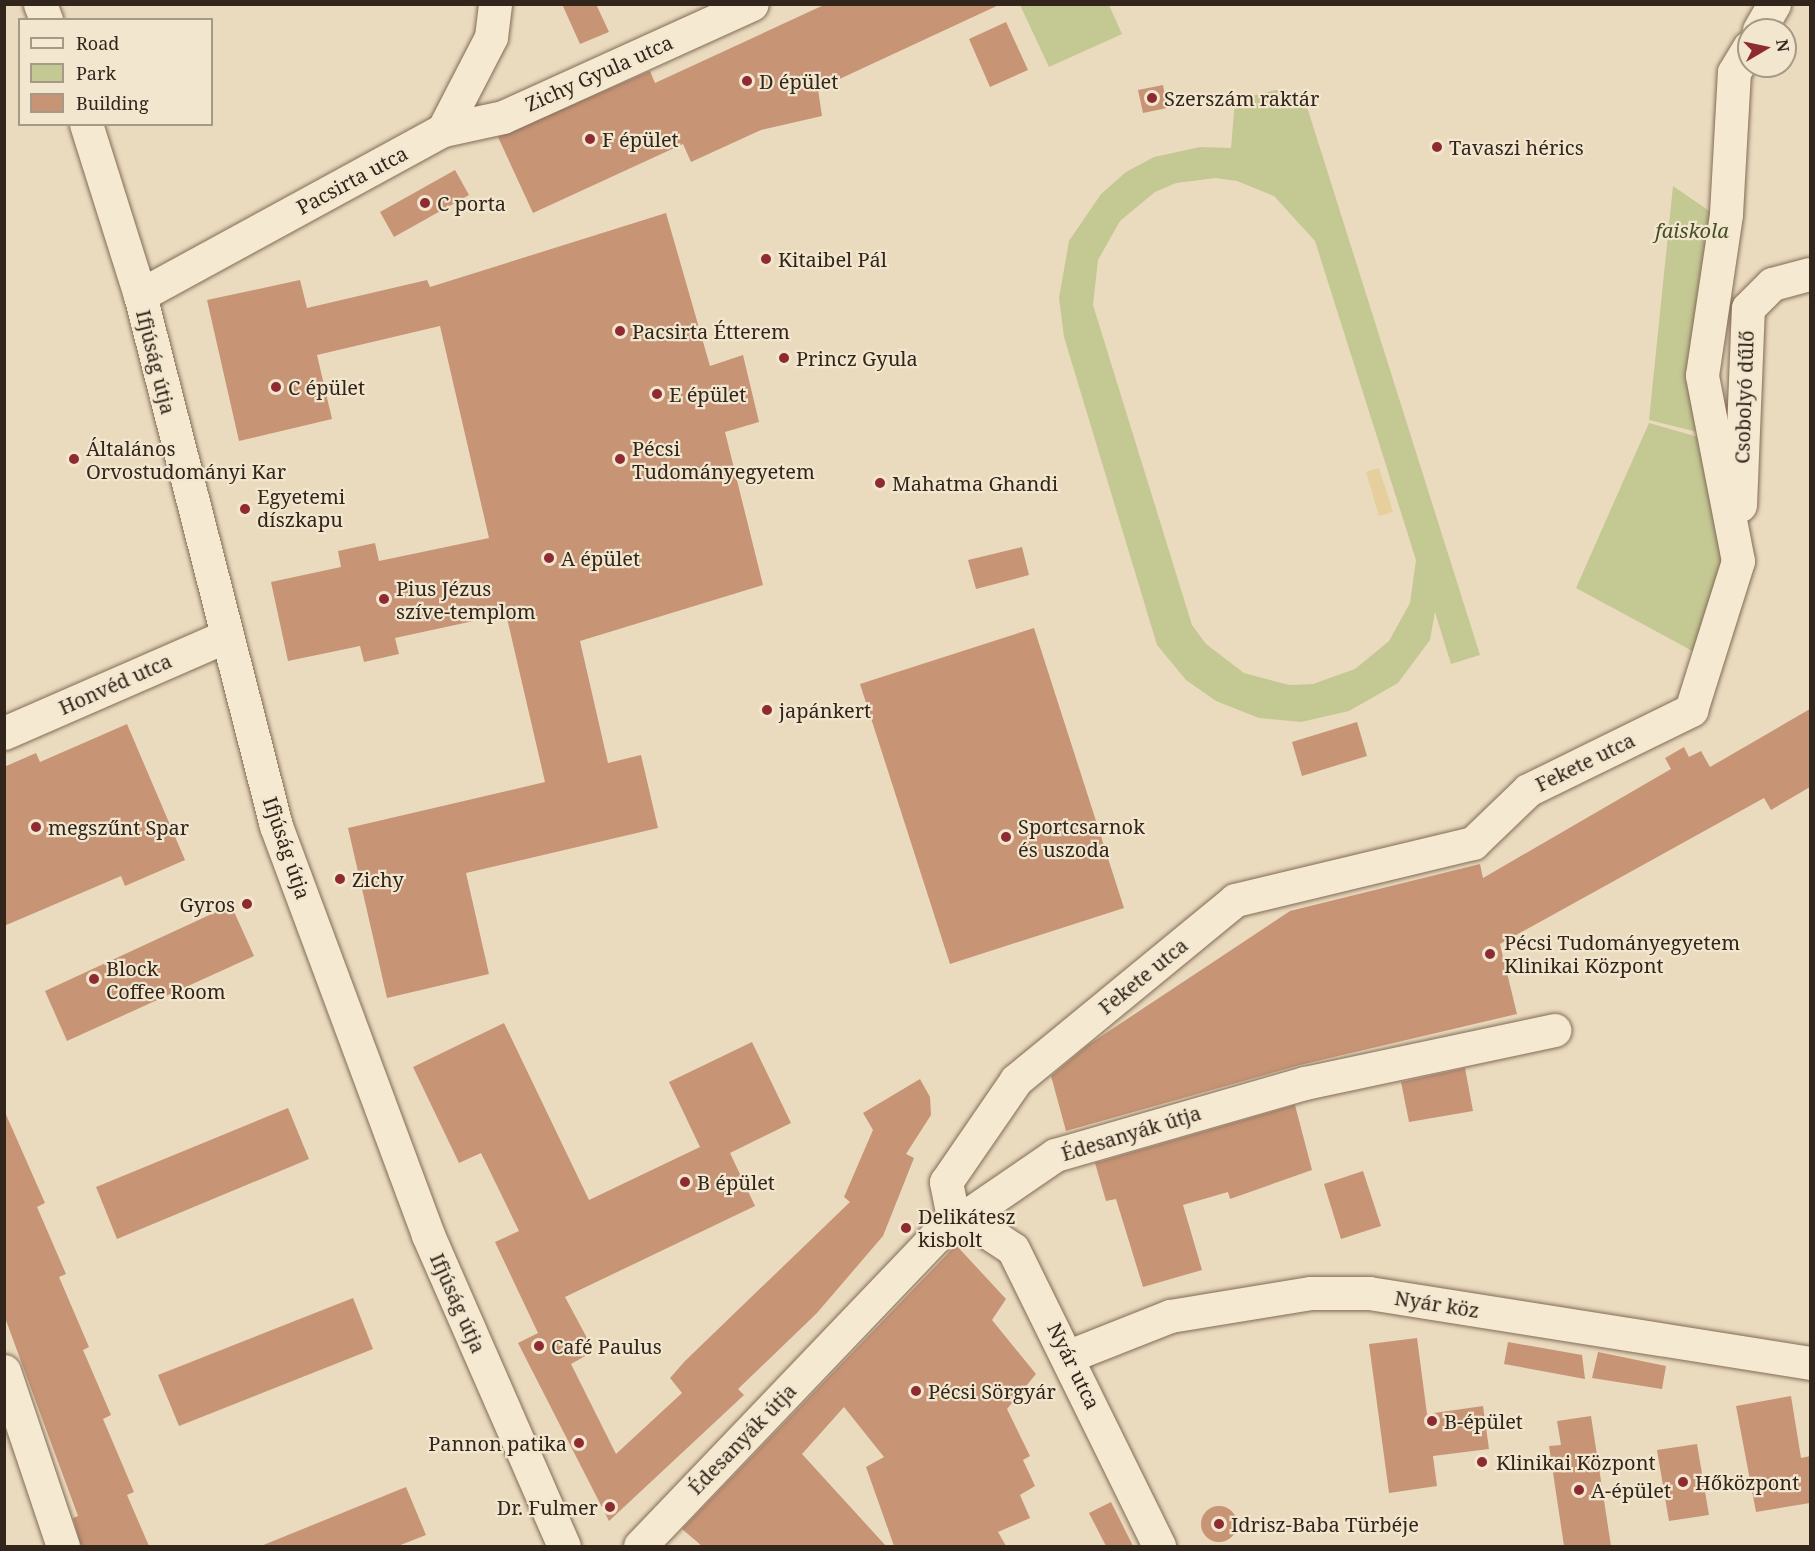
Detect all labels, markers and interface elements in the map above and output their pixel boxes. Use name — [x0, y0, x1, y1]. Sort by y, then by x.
legend — [18, 18, 213, 126]
north arrow — [1737, 18, 1797, 78]
street label: Zichy Gyula utca — [522, 30, 676, 116]
text: Road — [76, 31, 119, 55]
text: N — [1771, 38, 1795, 53]
text: Park — [76, 61, 116, 85]
place label: D épület — [759, 69, 838, 93]
marker: D épület — [740, 74, 754, 88]
place label: Szerszám raktár — [1164, 86, 1320, 110]
text: Building — [76, 91, 149, 115]
marker: Szerszám raktár — [1145, 91, 1159, 105]
place label: F épület — [602, 127, 679, 151]
marker: F épület — [583, 132, 597, 146]
place label: Tavaszi hérics — [1449, 135, 1584, 159]
marker: Tavaszi hérics — [1430, 140, 1444, 154]
street label: Pacsirta utca — [292, 141, 412, 219]
place label: C porta — [437, 191, 506, 215]
marker: C porta — [418, 196, 432, 210]
park label: faiskola — [1655, 218, 1729, 242]
place label: Kitaibel Pál — [778, 247, 887, 271]
marker: Kitaibel Pál — [759, 252, 773, 266]
street label: Ifjúság útja — [131, 307, 181, 417]
place label: Pacsirta Étterem — [632, 319, 790, 343]
marker: Pacsirta Étterem — [613, 324, 627, 338]
street label: Csobolyó dűlő — [1730, 330, 1758, 464]
place label: Princz Gyula — [796, 346, 918, 370]
marker: Princz Gyula — [777, 351, 791, 365]
place label: C épület — [288, 375, 365, 399]
marker: C épület — [269, 380, 283, 394]
place label: E épület — [669, 382, 746, 406]
marker: E épület — [650, 387, 664, 401]
place label: Általános Orvostudományi Kar — [86, 436, 286, 483]
place label: Pécsi Tudományegyetem — [632, 436, 815, 483]
marker: Általános Orvostudományi Kar — [67, 452, 81, 466]
marker: Pécsi Tudományegyetem — [613, 452, 627, 466]
place label: Mahatma Ghandi — [892, 471, 1058, 495]
marker: Mahatma Ghandi — [873, 476, 887, 490]
place label: Egyetemi díszkapu — [257, 485, 345, 532]
marker: Egyetemi díszkapu — [238, 502, 252, 516]
place label: A épület — [561, 546, 640, 570]
marker: A épület — [542, 551, 556, 565]
place label: Pius Jézus szíve-templom — [396, 576, 536, 623]
marker: Pius Jézus szíve-templom — [377, 592, 391, 606]
street label: Honvéd utca — [55, 648, 175, 720]
place label: japánkert — [779, 698, 871, 722]
marker: japánkert — [760, 703, 774, 717]
street label: Fekete utca — [1531, 728, 1639, 796]
street label: Ifjúság útja — [258, 794, 316, 902]
place label: Sportcsarnok és uszoda — [1018, 814, 1145, 861]
place label: megszűnt Spar — [48, 815, 189, 839]
marker: megszűnt Spar — [29, 820, 43, 834]
marker: Sportcsarnok és uszoda — [999, 830, 1013, 844]
place label: Zichy — [352, 867, 404, 891]
marker: Zichy — [333, 872, 347, 886]
place label: Gyros — [179, 892, 235, 916]
marker: Gyros — [240, 897, 254, 911]
place label: Pécsi Tudományegyetem Klinikai Központ — [1504, 930, 1740, 977]
street label: Fekete utca — [1094, 933, 1192, 1019]
marker: Pécsi Tudományegyetem Klinikai Központ — [1481, 945, 1499, 963]
place label: Block Coffee Room — [106, 956, 226, 1003]
marker: Block Coffee Room — [87, 972, 101, 986]
street label: Édesanyák útja — [1058, 1100, 1204, 1166]
place label: B épület — [697, 1170, 775, 1194]
marker: B épület — [678, 1175, 692, 1189]
place label: Delikátesz kisbolt — [918, 1204, 1016, 1251]
marker: Delikátesz kisbolt — [899, 1221, 913, 1235]
street label: Ifjúság útja — [425, 1249, 491, 1357]
street label: Nyár köz — [1393, 1285, 1481, 1323]
street label: Nyár utca — [1043, 1319, 1105, 1413]
place label: Café Paulus — [551, 1334, 662, 1358]
marker: Café Paulus — [532, 1339, 546, 1353]
street label: Édesanyák útja — [683, 1379, 801, 1499]
place label: Pécsi Sörgyár — [928, 1379, 1056, 1403]
marker: Pécsi Sörgyár — [909, 1384, 923, 1398]
place label: B-épület — [1444, 1409, 1523, 1433]
marker: B-épület — [1425, 1414, 1439, 1428]
place label: Pannon patika — [428, 1431, 567, 1455]
marker: Pannon patika — [572, 1436, 586, 1450]
place label: Klinikai Központ — [1496, 1450, 1656, 1474]
marker: Klinikai Központ — [1473, 1453, 1491, 1471]
place label: Hőközpont — [1695, 1470, 1799, 1494]
marker: Hőközpont — [1676, 1475, 1690, 1489]
place label: A-épület — [1591, 1478, 1671, 1502]
marker: A-épület — [1572, 1483, 1586, 1497]
place label: Dr. Fulmer — [497, 1495, 598, 1519]
marker: Dr. Fulmer — [603, 1500, 617, 1514]
place label: Idrisz-Baba Türbéje — [1231, 1512, 1419, 1536]
marker: Idrisz-Baba Türbéje — [1212, 1517, 1226, 1531]

